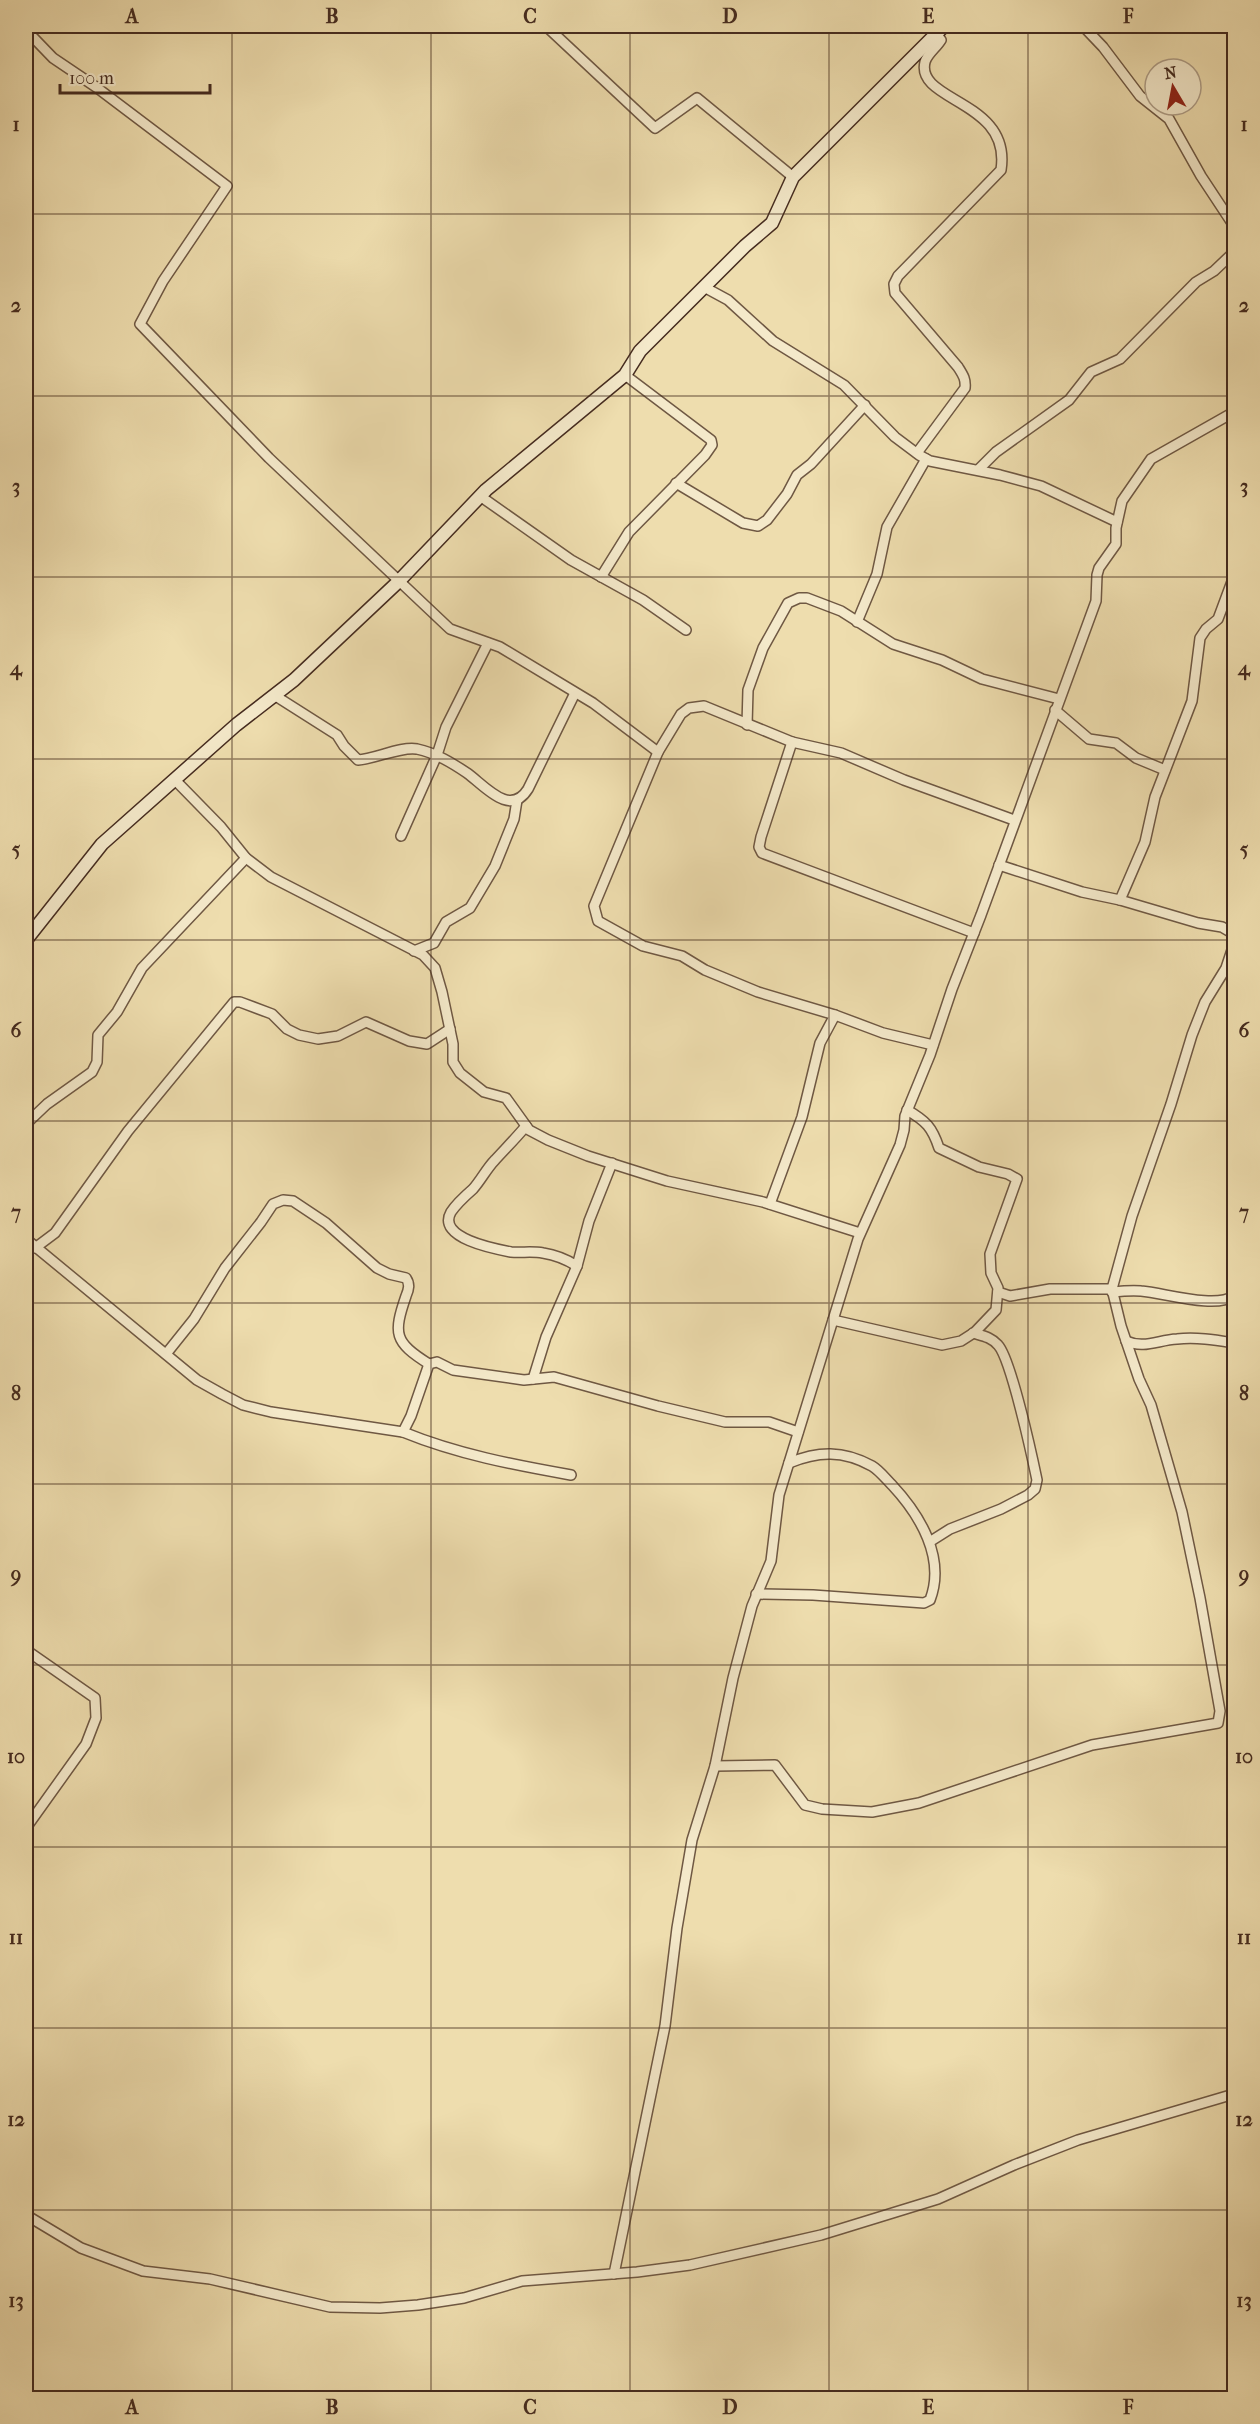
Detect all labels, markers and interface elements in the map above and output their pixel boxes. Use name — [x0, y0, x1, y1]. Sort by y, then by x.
text: A — [124, 5, 140, 28]
text: B — [325, 5, 339, 28]
text: C — [523, 5, 537, 28]
text: D — [722, 5, 738, 28]
text: E — [922, 5, 934, 28]
text: F — [1122, 5, 1134, 28]
scale bar — [60, 57, 210, 95]
north arrow — [1143, 57, 1203, 117]
text: N — [1163, 62, 1179, 83]
text: 100 m — [69, 68, 114, 89]
text: 1 — [12, 113, 20, 136]
text: 1 — [1240, 113, 1248, 136]
text: 2 — [11, 294, 21, 317]
text: 2 — [1239, 294, 1249, 317]
text: 3 — [12, 475, 20, 498]
text: 3 — [1240, 475, 1248, 498]
text: 4 — [9, 657, 23, 681]
text: 4 — [1237, 657, 1251, 681]
text: 5 — [12, 838, 21, 861]
text: 5 — [1240, 838, 1249, 861]
text: 6 — [11, 1019, 23, 1042]
text: 6 — [1239, 1019, 1251, 1042]
text: 7 — [10, 1201, 21, 1224]
text: 7 — [1238, 1201, 1249, 1224]
text: 8 — [11, 1382, 21, 1405]
text: 8 — [1239, 1382, 1249, 1405]
text: 9 — [10, 1564, 21, 1587]
text: 9 — [1238, 1564, 1249, 1587]
text: 10 — [7, 1745, 25, 1768]
text: 10 — [1235, 1745, 1253, 1768]
text: 11 — [9, 1926, 23, 1949]
text: 11 — [1237, 1926, 1251, 1949]
text: 12 — [7, 2108, 25, 2131]
text: 12 — [1235, 2108, 1253, 2131]
text: 13 — [8, 2289, 24, 2312]
text: 13 — [1236, 2289, 1252, 2312]
text: A — [124, 2396, 140, 2419]
text: B — [325, 2396, 339, 2419]
text: C — [523, 2396, 537, 2419]
text: D — [722, 2396, 738, 2419]
text: E — [922, 2396, 934, 2419]
text: F — [1122, 2396, 1134, 2419]

